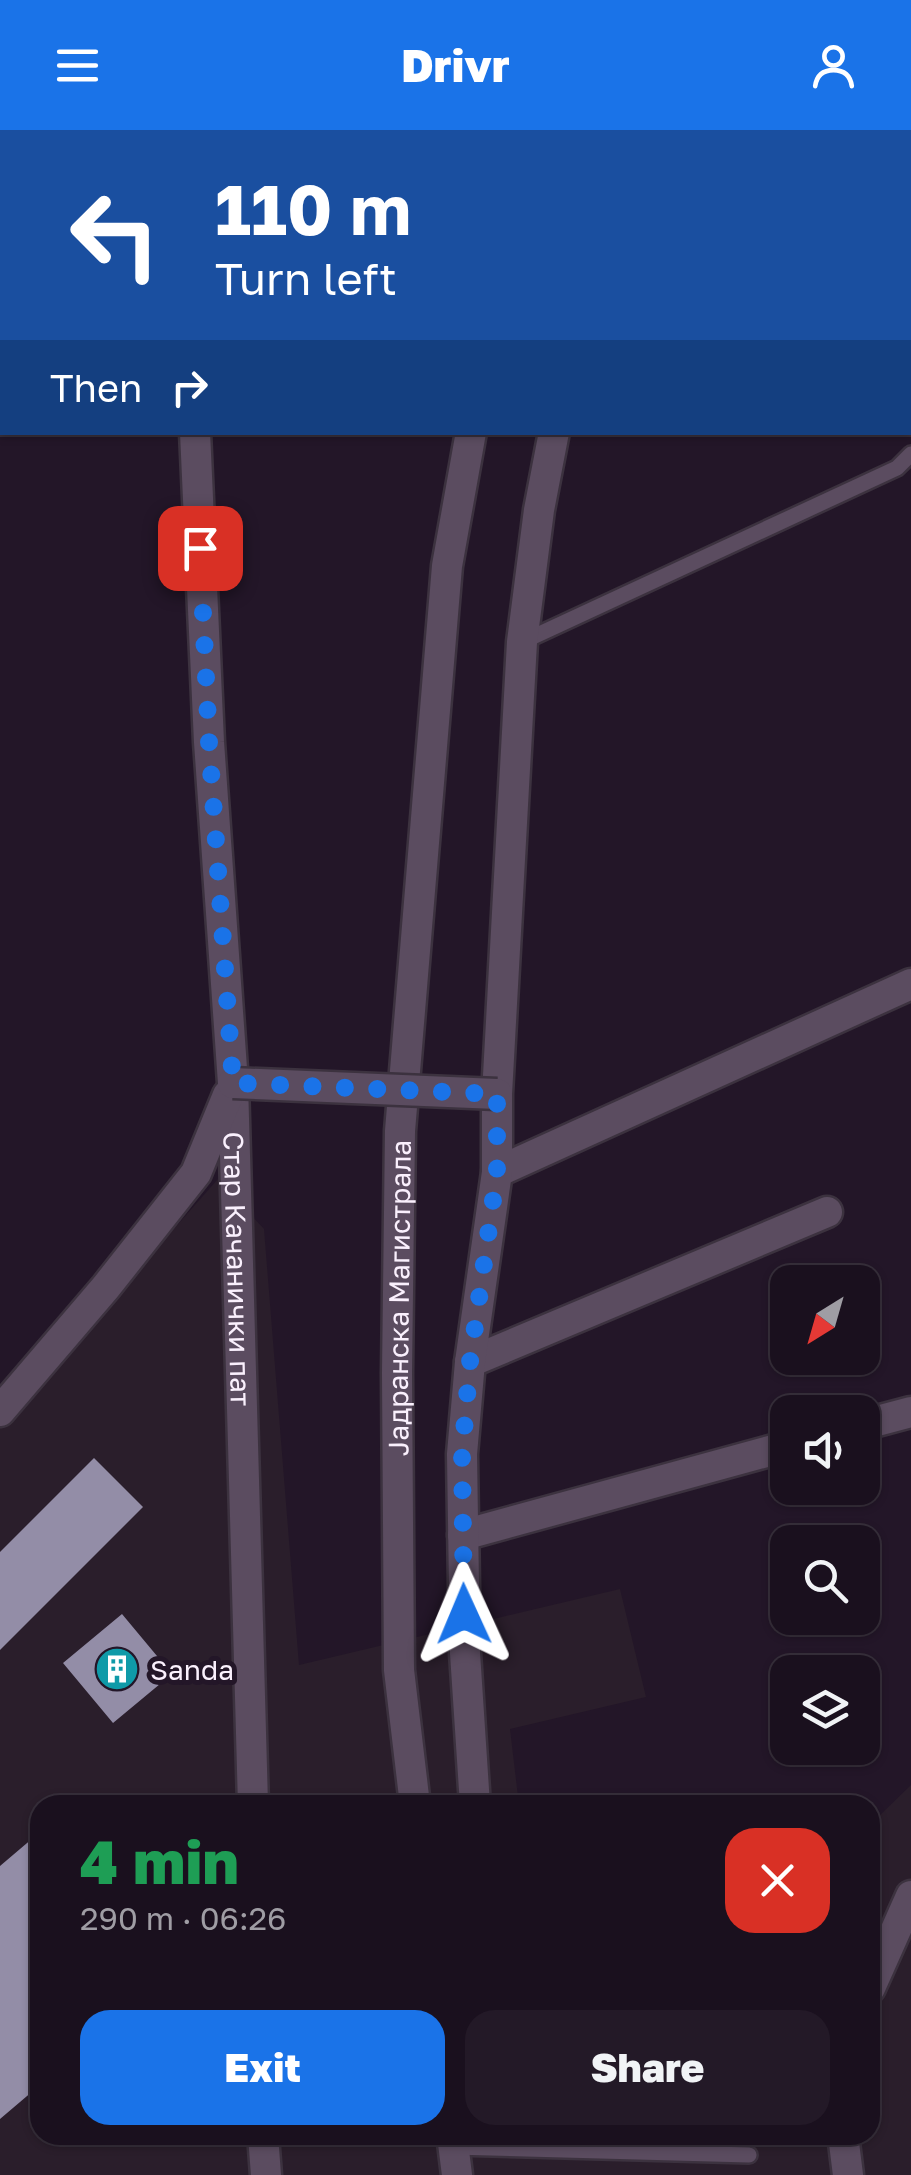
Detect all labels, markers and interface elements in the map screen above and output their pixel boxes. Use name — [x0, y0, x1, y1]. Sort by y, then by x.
icon: menu — [50, 38, 105, 93]
text: Drivr — [401, 38, 510, 92]
icon: person — [806, 38, 861, 93]
text: 110 m — [215, 166, 411, 250]
icon: left — [50, 170, 180, 300]
text: Turn left — [215, 251, 397, 305]
icon: right — [162, 360, 217, 415]
text: Then — [50, 365, 142, 410]
pin — [158, 506, 243, 591]
icon: arrive — [173, 521, 228, 576]
street label: Стар Качанички пат — [218, 1131, 258, 1407]
street label: Јадранска Магистрала — [380, 1139, 416, 1456]
north arrow — [770, 1265, 880, 1375]
map controls — [770, 1265, 880, 1765]
button: sound — [770, 1395, 880, 1505]
button: search — [770, 1525, 880, 1635]
position arrow — [412, 1562, 516, 1666]
building icon: Sanda — [94, 1646, 140, 1692]
place label: Sanda — [150, 1653, 234, 1686]
button: layers — [770, 1655, 880, 1765]
text: 4 min — [80, 1825, 239, 1897]
button: close — [725, 1828, 830, 1933]
text: 290 m · 06:26 — [80, 1899, 286, 1937]
button: Exit — [80, 2010, 445, 2125]
button: Share — [465, 2010, 830, 2125]

